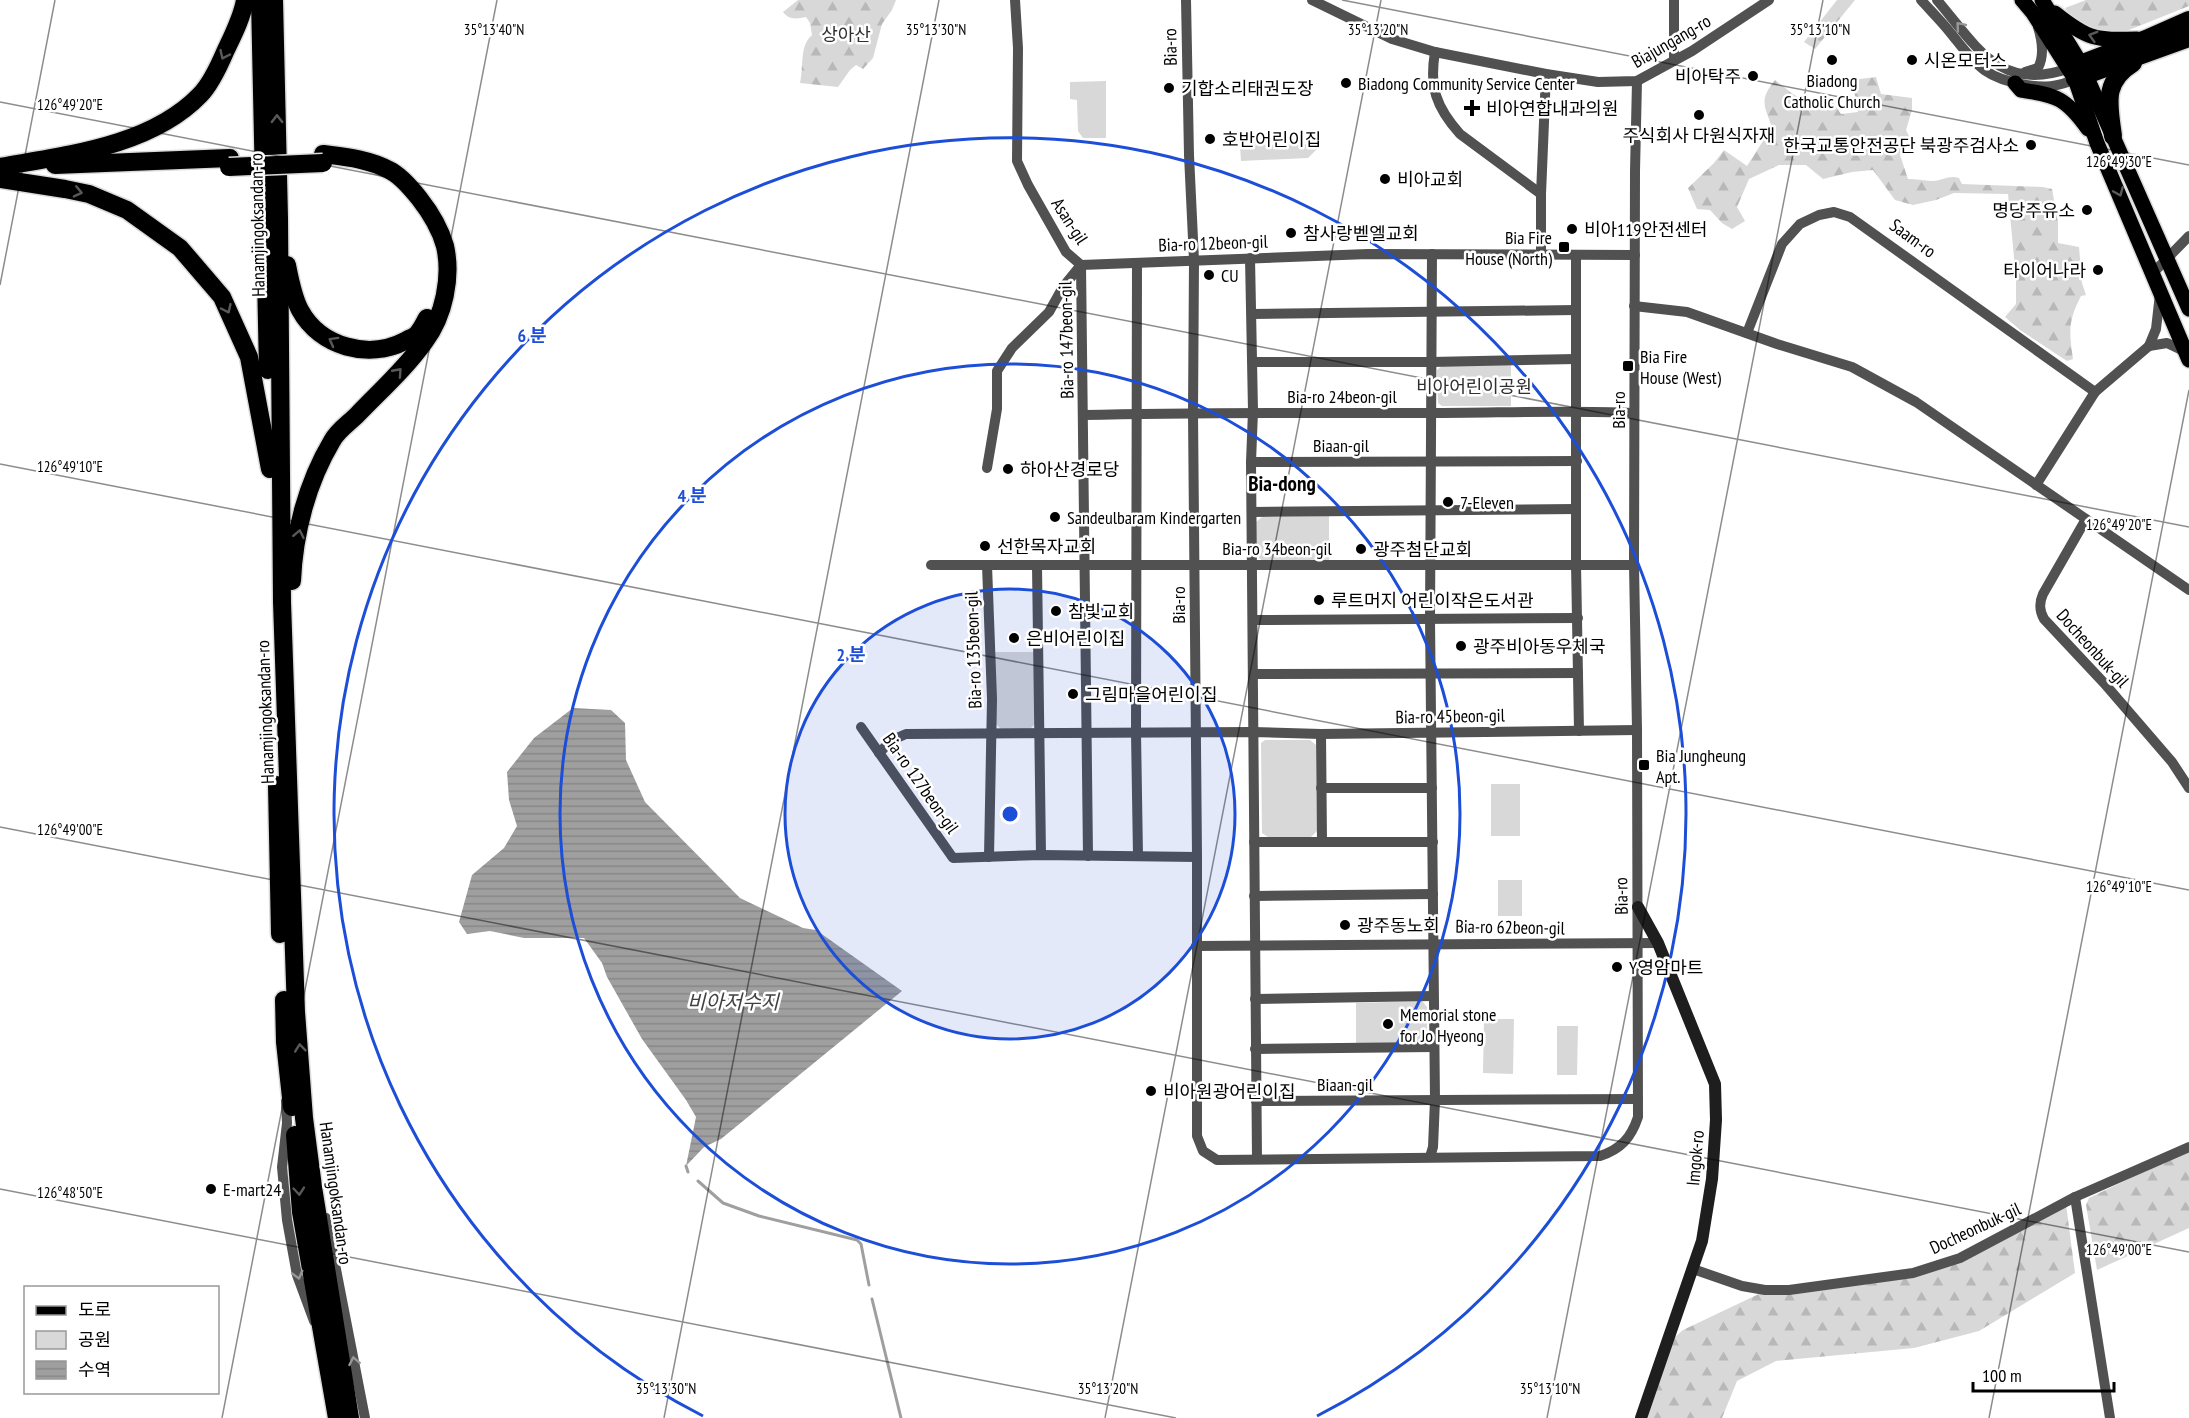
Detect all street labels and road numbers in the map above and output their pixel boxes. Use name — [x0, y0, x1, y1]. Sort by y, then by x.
street label: Biajungang-ro — [1627, 9, 1715, 73]
street label: Bia-ro — [1158, 28, 1182, 66]
street label: Hanamjingoksandan-ro — [244, 153, 270, 297]
street label: Asan-gil — [1047, 193, 1094, 249]
street label: Saam-ro — [1885, 213, 1941, 263]
street label: Bia-ro 12beon-gil — [1158, 230, 1269, 256]
street label: Bia-ro 147beon-gil — [1053, 280, 1079, 399]
street label: Bia-ro 24beon-gil — [1287, 385, 1398, 408]
street label: Bia-ro — [1607, 391, 1630, 429]
street label: Biaan-gil — [1313, 434, 1370, 457]
street label: Bia-ro 34beon-gil — [1222, 537, 1333, 560]
street label: Bia-ro — [1167, 586, 1190, 624]
street label: Bia-ro 135beon-gil — [959, 590, 987, 709]
street label: Docheonbuk-gil — [2052, 604, 2135, 693]
street label: Hanamjingoksandan-ro — [251, 639, 279, 784]
street label: Bia-ro 45beon-gil — [1395, 704, 1506, 728]
street label: Bia-ro 127beon-gil — [878, 728, 965, 838]
street label: Bia-ro — [1609, 877, 1633, 915]
street label: Bia-ro 62beon-gil — [1455, 915, 1566, 939]
street label: Biaan-gil — [1317, 1073, 1374, 1096]
street label: Hanamjingoksandan-ro — [315, 1120, 357, 1266]
street label: Imgok-ro — [1681, 1129, 1709, 1187]
street label: Docheonbuk-gil — [1926, 1197, 2025, 1259]

